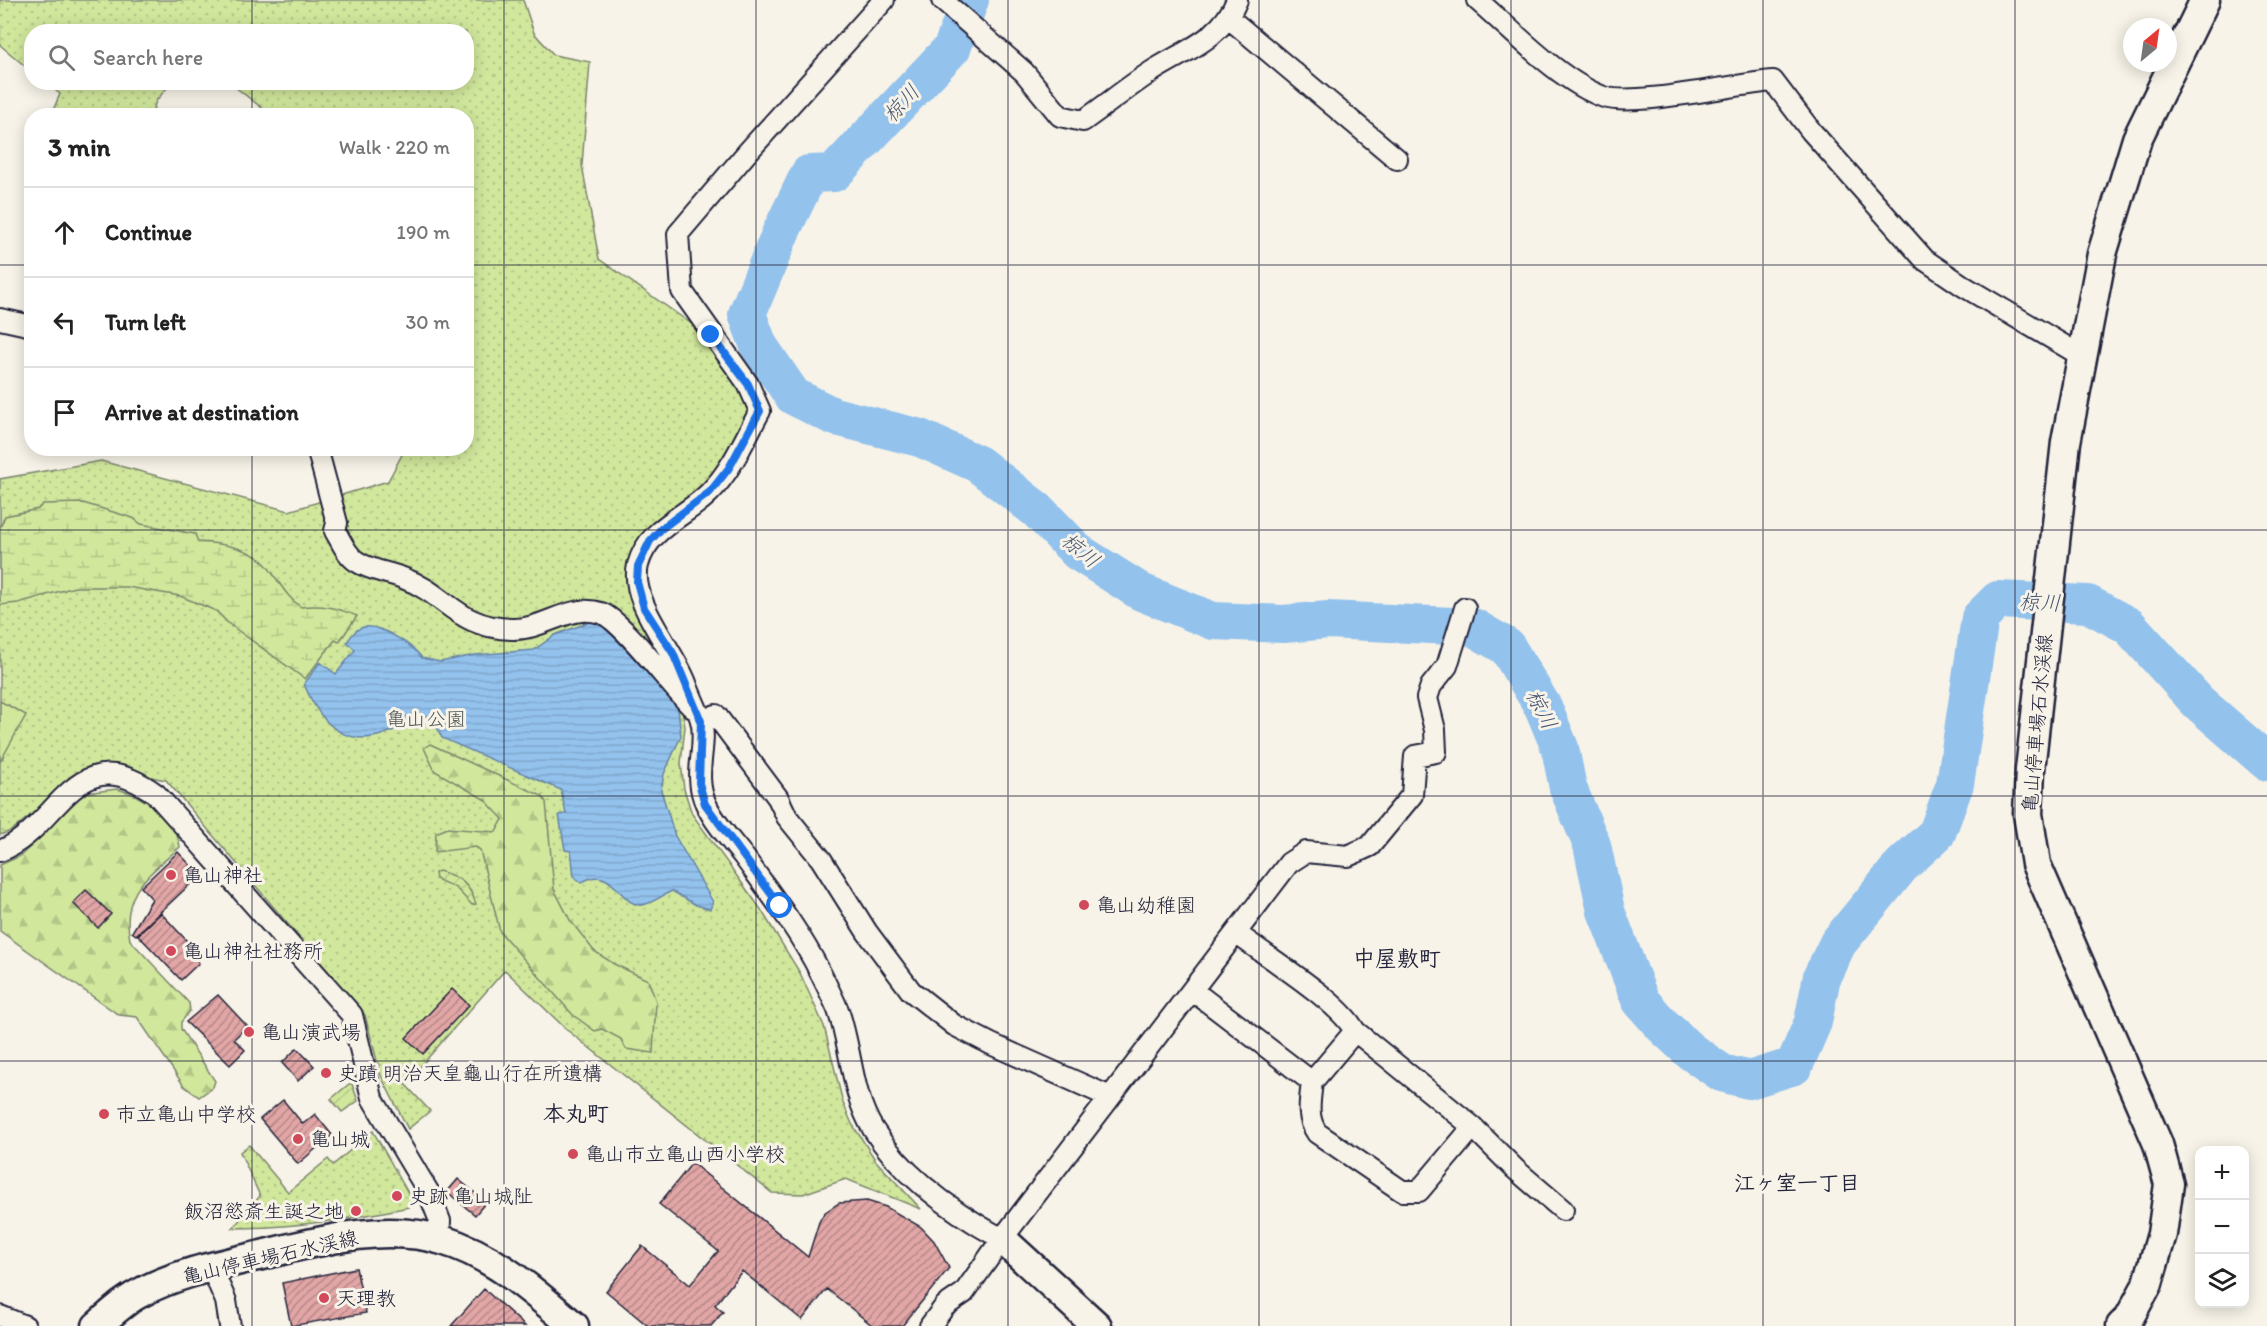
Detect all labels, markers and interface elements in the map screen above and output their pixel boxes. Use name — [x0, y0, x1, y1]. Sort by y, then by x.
north arrow — [2123, 18, 2177, 72]
search box — [24, 24, 474, 90]
icon: search — [45, 41, 78, 74]
text: Search here — [93, 44, 203, 71]
water label: 椋川 — [878, 79, 924, 127]
text: 3 min — [48, 131, 110, 163]
text: Walk · 220 m — [339, 135, 450, 159]
icon: ahead — [48, 216, 81, 249]
text: Continue — [105, 219, 192, 246]
text: 190 m — [397, 220, 450, 244]
icon: left — [48, 306, 81, 339]
text: Turn left — [105, 309, 186, 336]
text: 30 m — [405, 310, 450, 334]
route end — [697, 321, 723, 347]
icon: arrive — [48, 396, 81, 429]
text: Arrive at destination — [105, 399, 299, 426]
water label: 椋川 — [1057, 527, 1105, 573]
water label: 椋川 — [2019, 589, 2061, 615]
street label: 亀山停車場石水渓線 — [2017, 632, 2057, 814]
water label: 椋川 — [1521, 685, 1563, 733]
park label: 亀山公園 — [386, 707, 466, 731]
place label: 亀山神社 — [183, 863, 263, 887]
marker: 亀山神社 — [164, 868, 178, 882]
route start — [766, 892, 792, 918]
place label: 亀山幼稚園 — [1096, 893, 1196, 917]
marker: 亀山幼稚園 — [1077, 898, 1091, 912]
place label: 亀山神社社務所 — [183, 939, 323, 963]
marker: 亀山神社社務所 — [164, 944, 178, 958]
district label: 中屋敷町 — [1353, 945, 1441, 972]
place label: 亀山演武場 — [261, 1020, 361, 1044]
marker: 亀山演武場 — [242, 1025, 256, 1039]
place label: 史蹟 明治天皇龜山行在所遺構 — [338, 1061, 603, 1085]
marker: 史蹟 明治天皇龜山行在所遺構 — [319, 1066, 333, 1080]
district label: 本丸町 — [543, 1100, 609, 1127]
place label: 市立亀山中学校 — [116, 1102, 256, 1126]
marker: 市立亀山中学校 — [97, 1107, 111, 1121]
place label: 亀山城 — [310, 1127, 370, 1151]
marker: 亀山城 — [291, 1132, 305, 1146]
place label: 亀山市立亀山西小学校 — [585, 1142, 785, 1166]
map controls — [2195, 1146, 2249, 1308]
button: + — [2195, 1146, 2249, 1200]
marker: 亀山市立亀山西小学校 — [566, 1147, 580, 1161]
district label: 江ヶ室一丁目 — [1734, 1170, 1860, 1195]
place label: 史跡 亀山城阯 — [409, 1184, 534, 1208]
marker: 史跡 亀山城阯 — [390, 1189, 404, 1203]
place label: 飯沼慾斎生誕之地 — [184, 1199, 344, 1223]
button: − — [2195, 1200, 2249, 1254]
marker: 飯沼慾斎生誕之地 — [349, 1204, 363, 1218]
street label: 亀山停車場石水渓線 — [180, 1225, 360, 1289]
button: layers — [2195, 1254, 2249, 1308]
place label: 天理教 — [336, 1286, 396, 1310]
marker: 天理教 — [317, 1291, 331, 1305]

